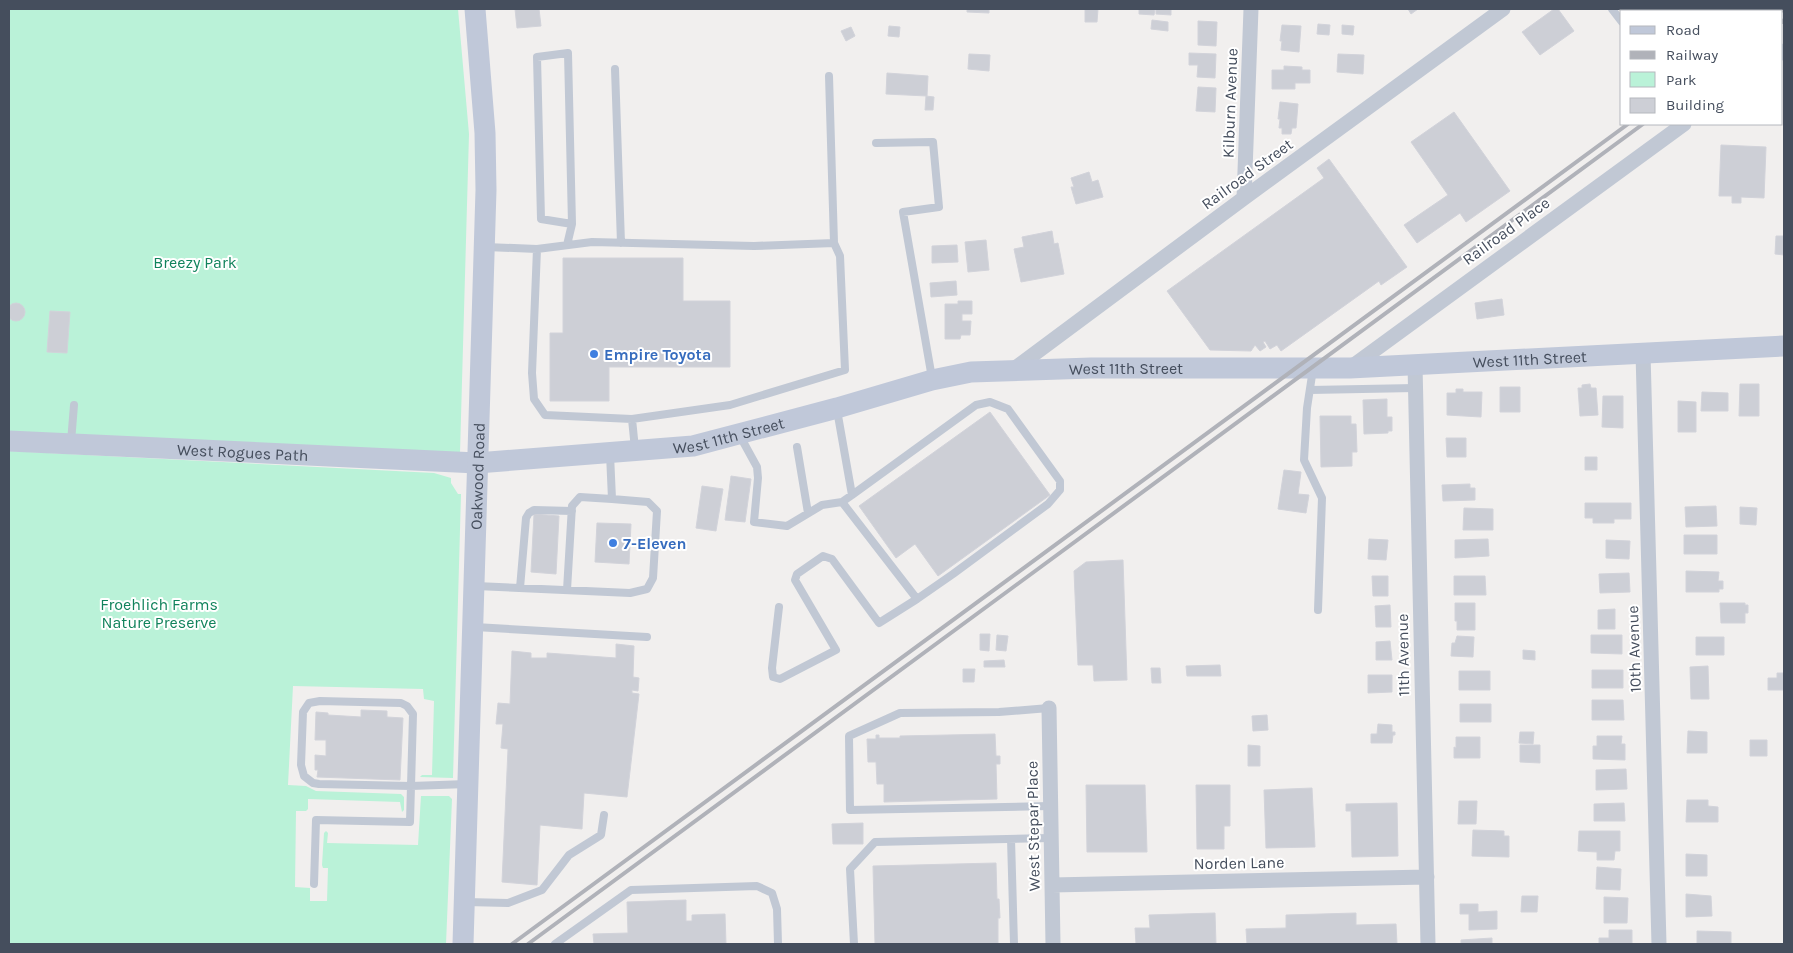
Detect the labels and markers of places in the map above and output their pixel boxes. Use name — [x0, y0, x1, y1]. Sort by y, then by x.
place label: Empire Toyota — [604, 345, 711, 364]
marker: Empire Toyota — [588, 348, 600, 360]
place label: 7-Eleven — [623, 534, 686, 553]
marker: 7-Eleven — [607, 537, 619, 549]

